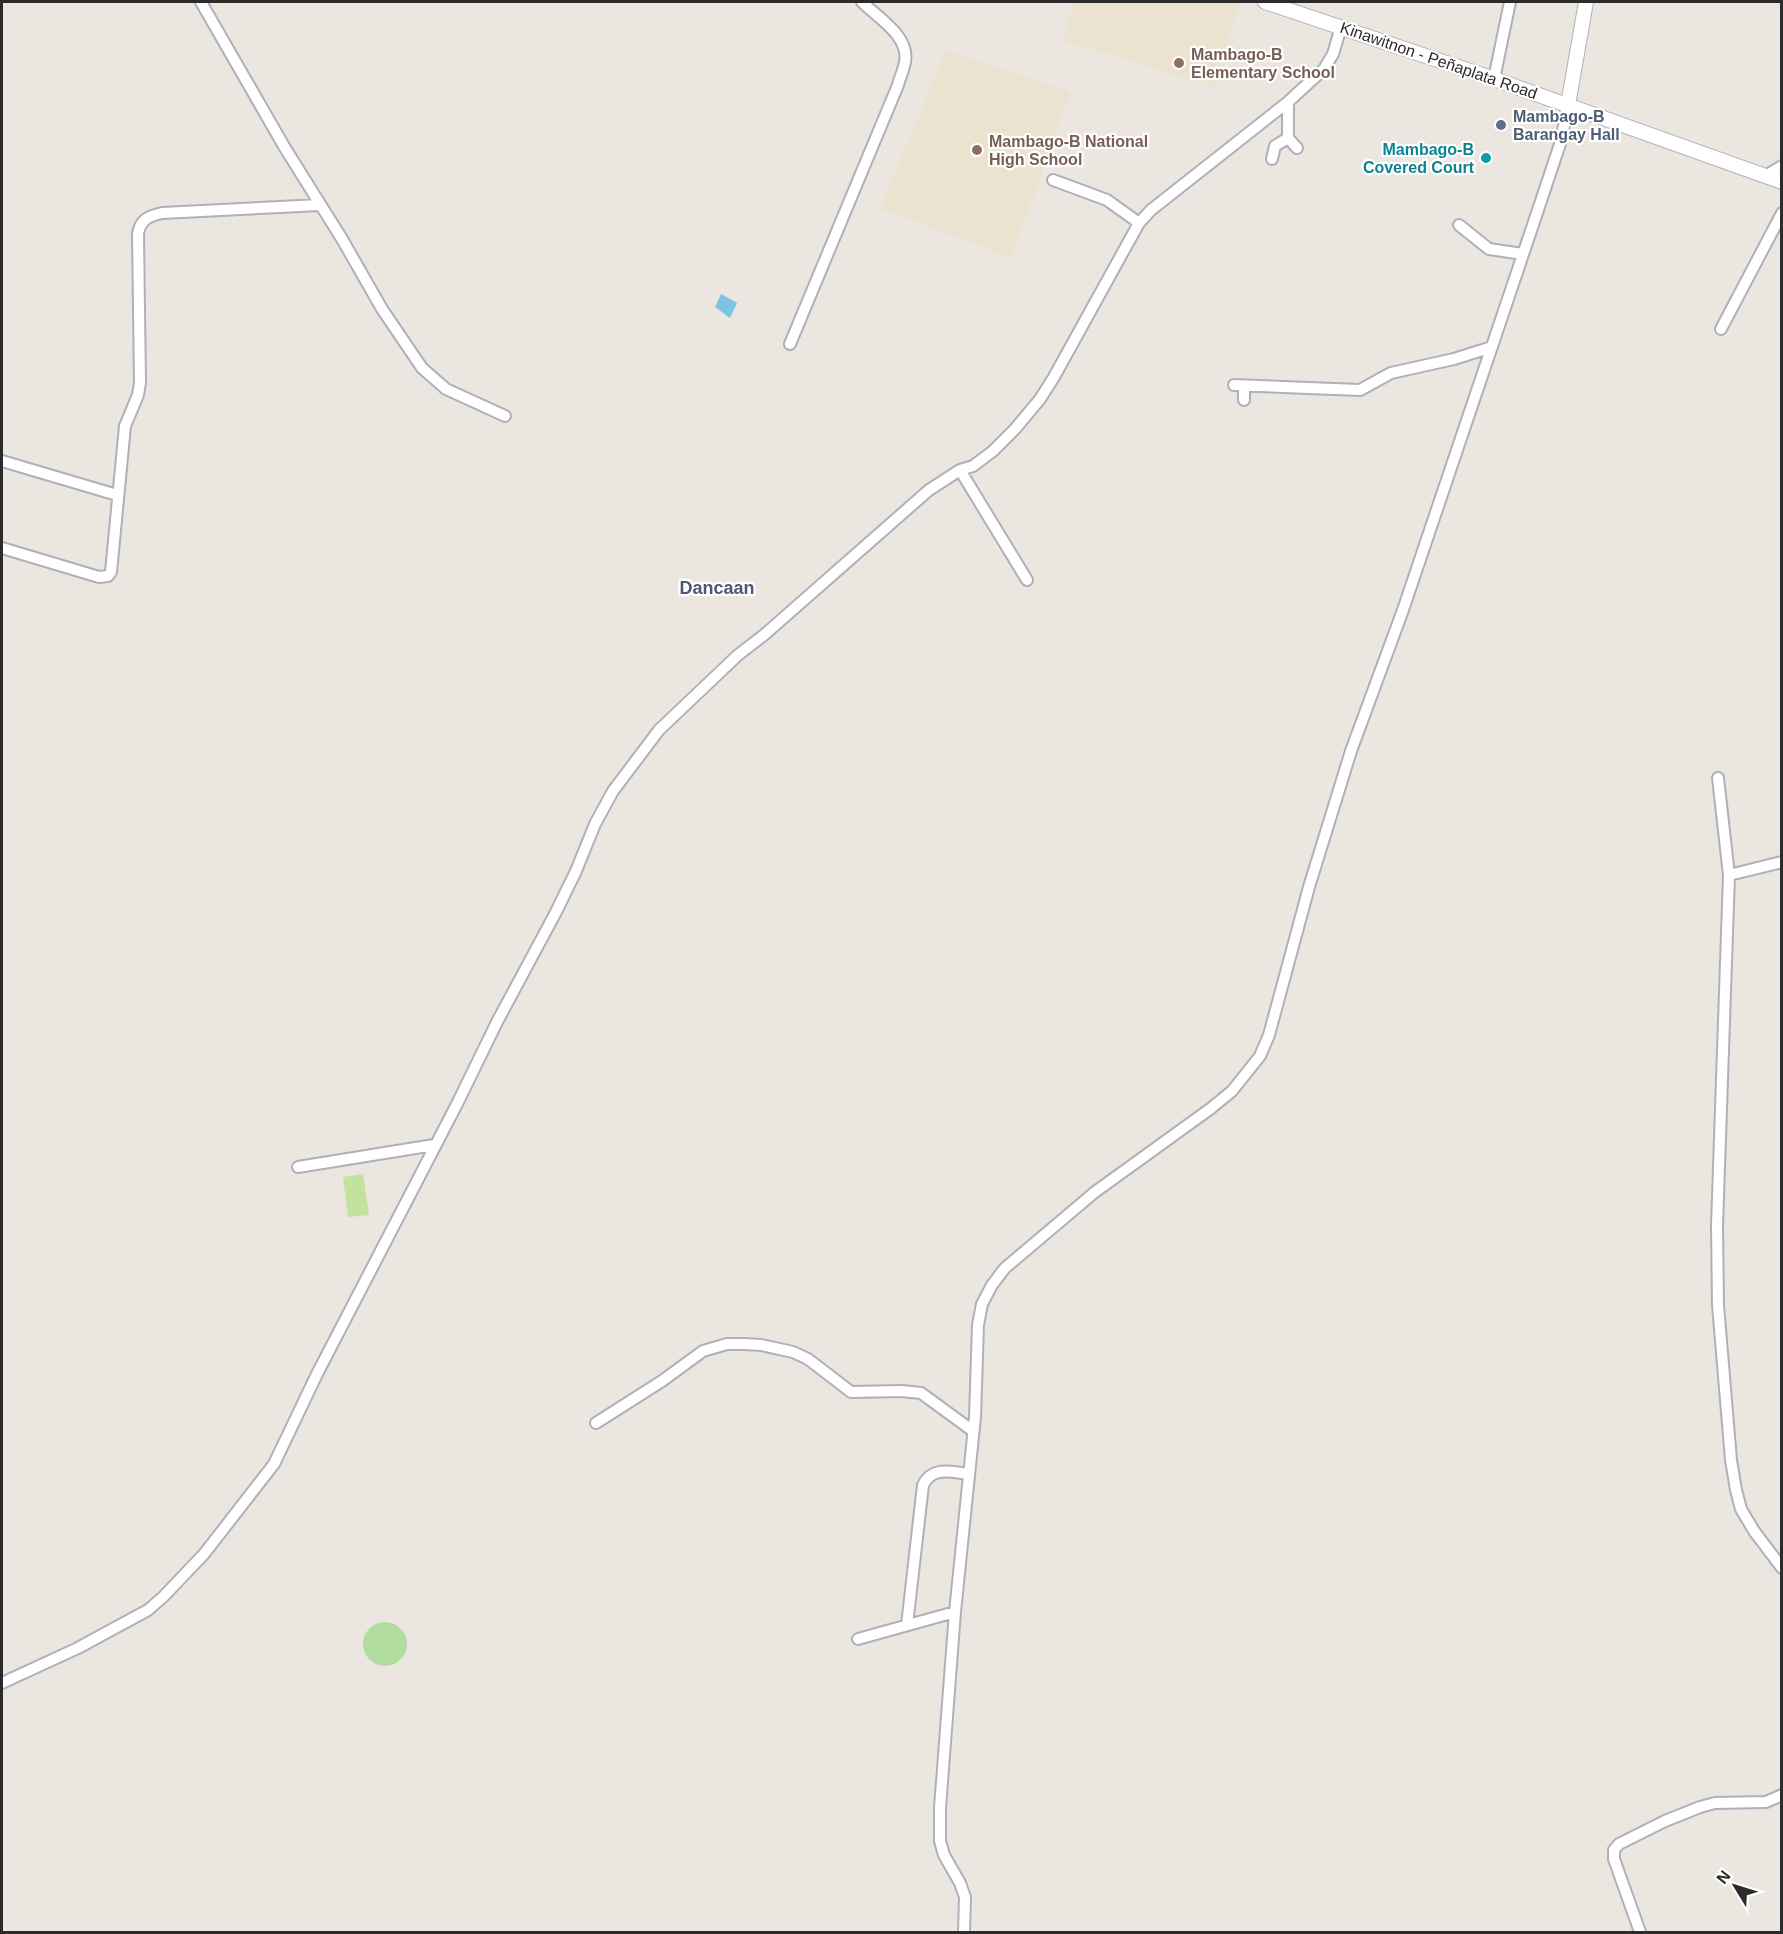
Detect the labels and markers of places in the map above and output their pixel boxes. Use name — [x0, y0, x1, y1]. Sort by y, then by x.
place label: Mambago-B Elementary School — [1191, 46, 1335, 81]
marker: Mambago-B Elementary School — [1172, 56, 1186, 70]
place label: Mambago-B Barangay Hall — [1513, 108, 1620, 143]
marker: Mambago-B Barangay Hall — [1494, 118, 1508, 132]
place label: Mambago-B National High School — [989, 133, 1148, 168]
place label: Mambago-B Covered Court — [1363, 141, 1475, 176]
marker: Mambago-B National High School — [970, 143, 984, 157]
marker: Mambago-B Covered Court — [1479, 151, 1493, 165]

